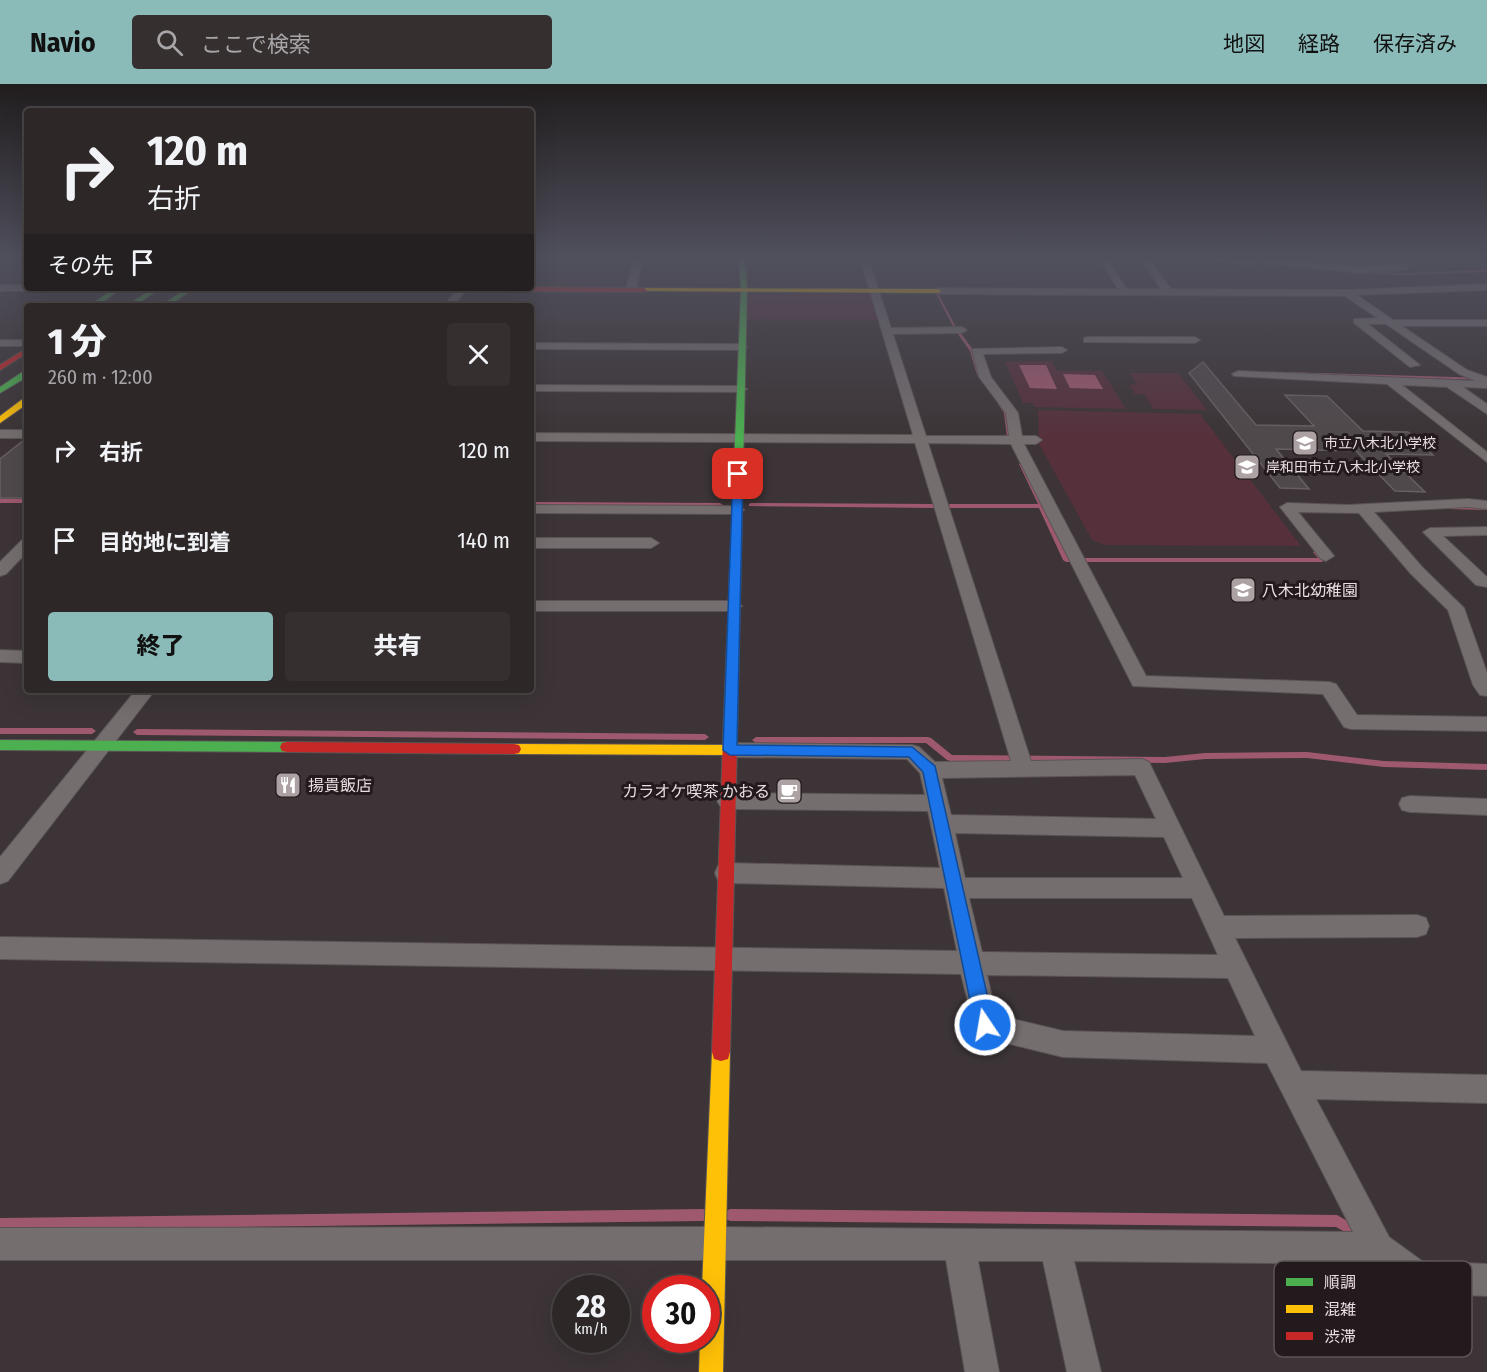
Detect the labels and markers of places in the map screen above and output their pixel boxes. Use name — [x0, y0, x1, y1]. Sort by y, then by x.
school or university icon: 市立八木北小学校 — [1290, 428, 1320, 458]
place label: 市立八木北小学校 — [1324, 435, 1436, 452]
pin — [712, 448, 763, 499]
school or university icon: 岸和田市立八木北小学校 — [1232, 452, 1262, 482]
place label: 岸和田市立八木北小学校 — [1266, 459, 1420, 476]
school or university icon: 八木北幼稚園 — [1228, 575, 1258, 605]
place label: 八木北幼稚園 — [1262, 581, 1358, 600]
restaurant icon: 揚貴飯店 — [273, 770, 303, 800]
place label: 揚貴飯店 — [308, 776, 372, 795]
cafe icon: カラオケ喫茶 かおる — [774, 776, 804, 806]
place label: カラオケ喫茶 かおる — [622, 782, 770, 801]

